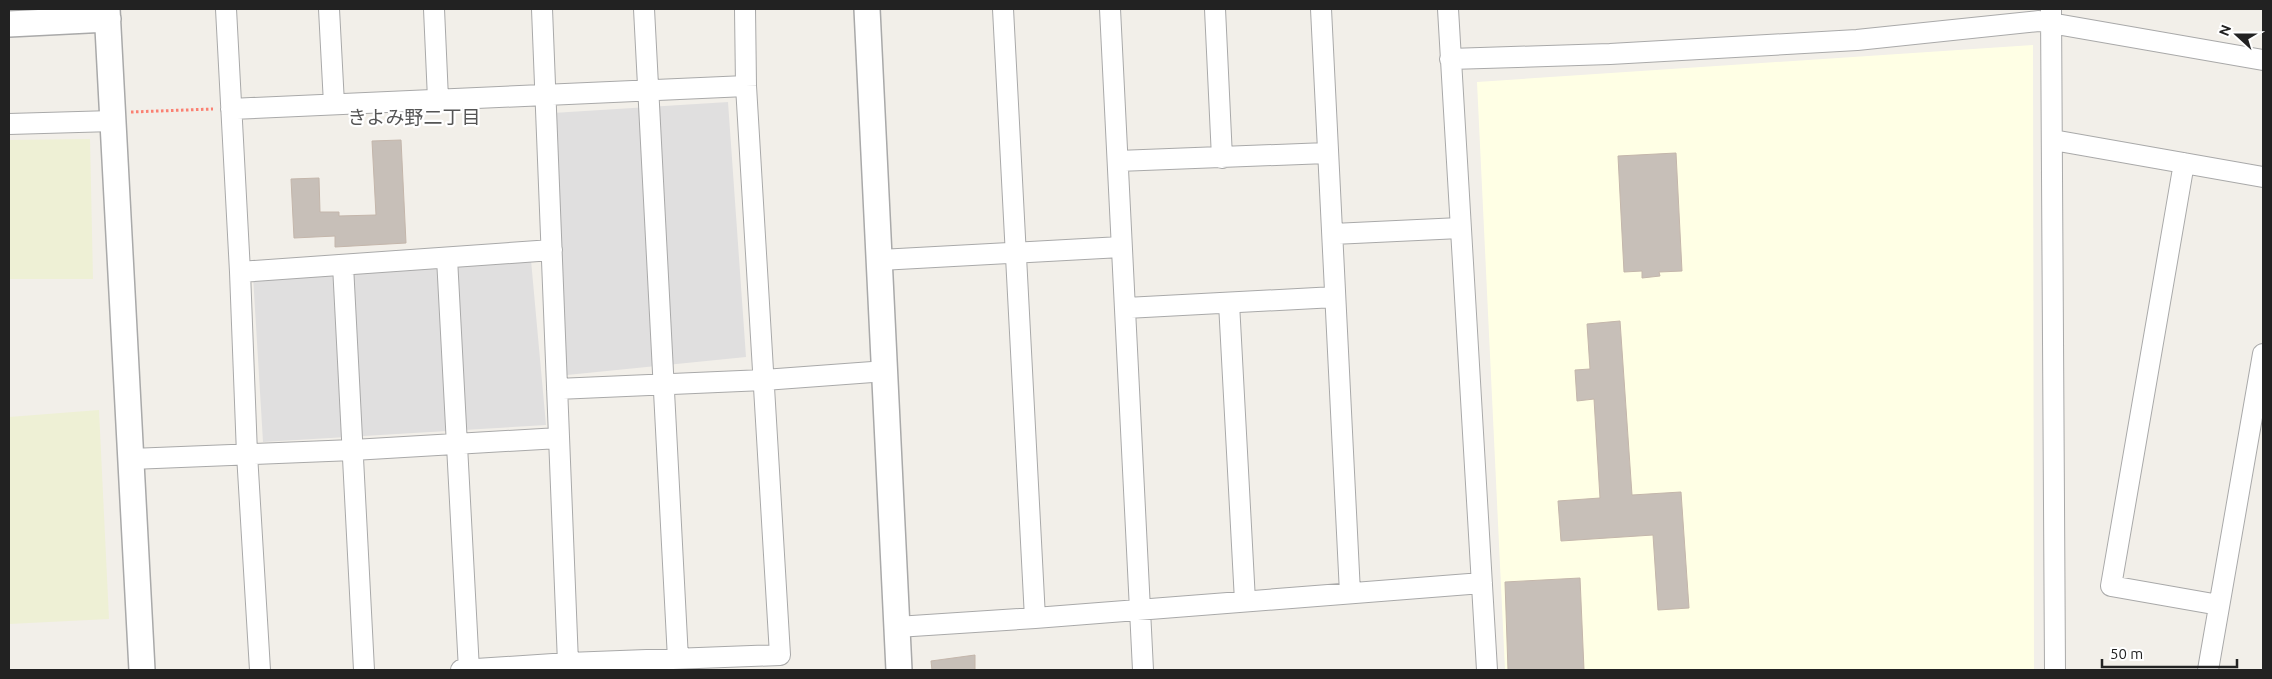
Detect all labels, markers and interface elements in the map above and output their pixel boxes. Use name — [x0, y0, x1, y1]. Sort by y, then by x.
north arrow — [2212, 10, 2262, 60]
text: N — [2216, 23, 2234, 38]
district label: きよみ野二丁目 — [347, 106, 481, 128]
scale bar — [2102, 636, 2237, 668]
text: 50 m — [2110, 645, 2143, 662]

